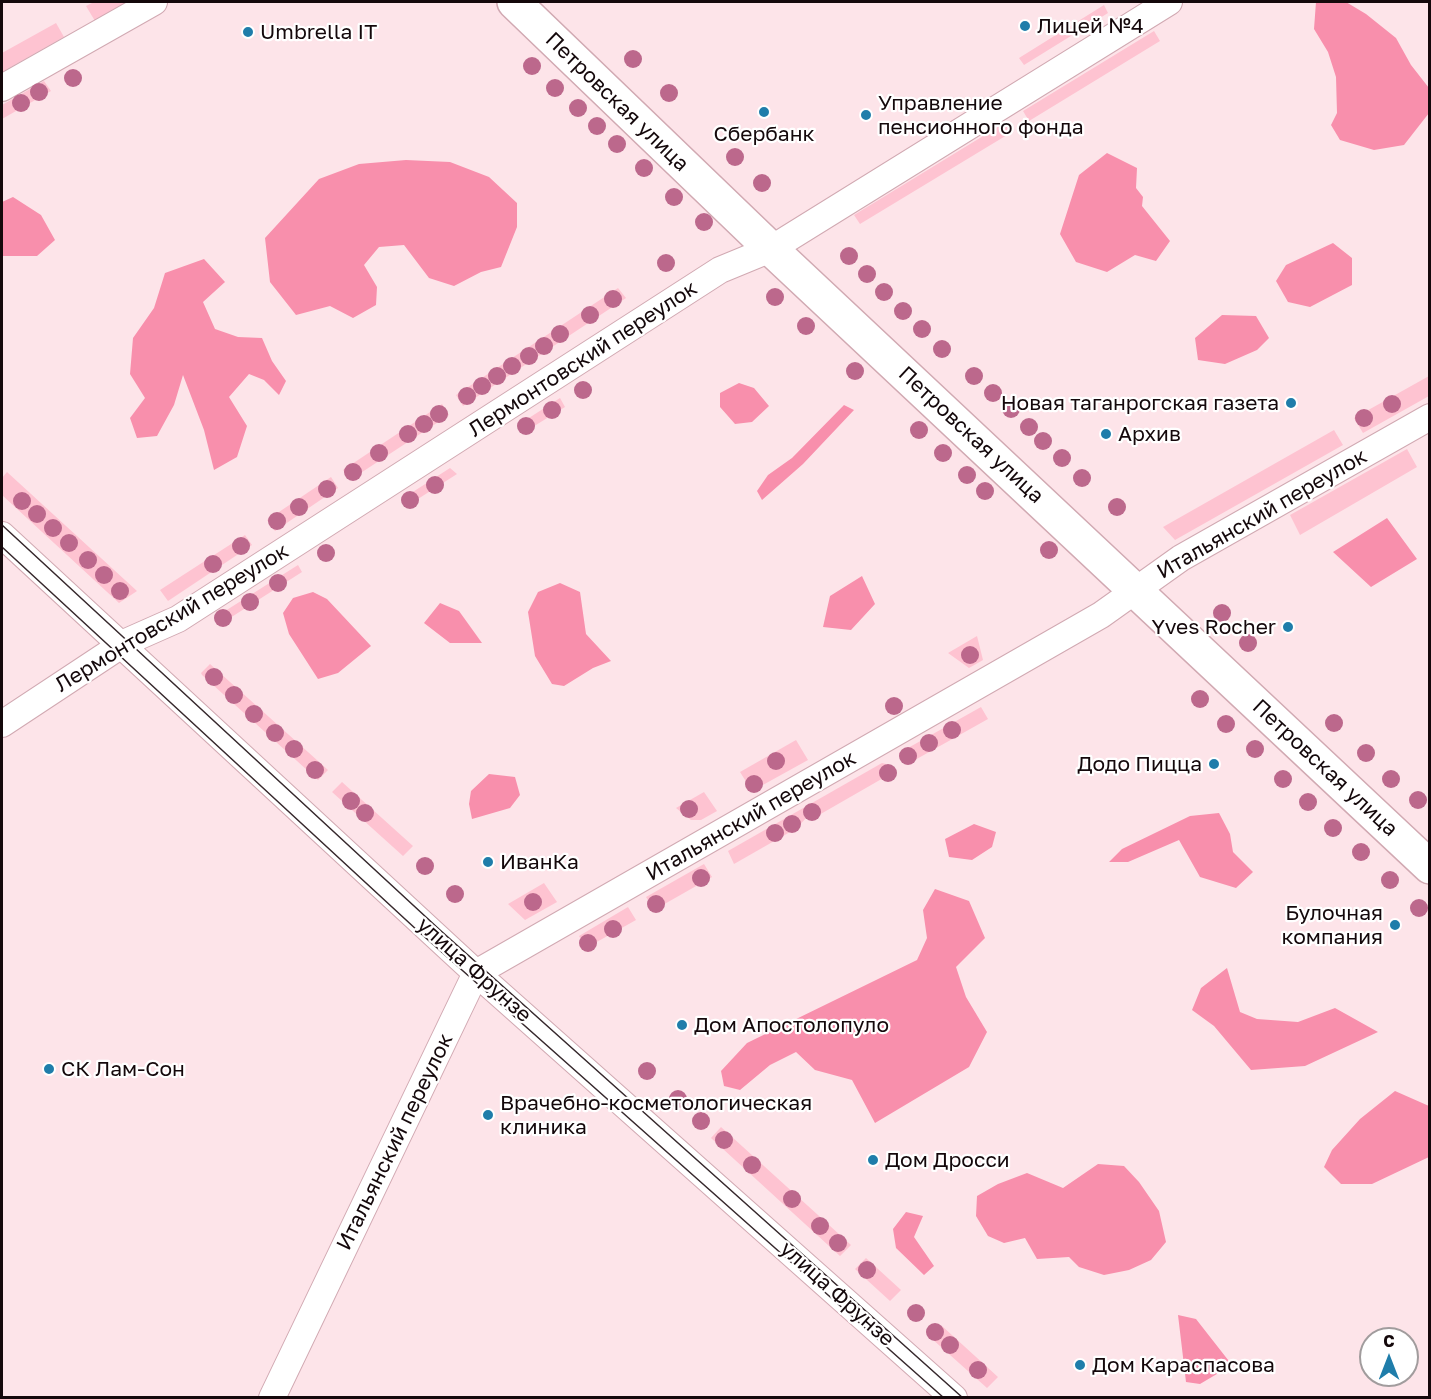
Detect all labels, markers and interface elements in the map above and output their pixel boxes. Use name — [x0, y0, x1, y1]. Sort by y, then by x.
place label: Лицей №4 — [1037, 13, 1144, 39]
place label: Umbrella IT — [260, 19, 377, 45]
marker: Лицей №4 — [1018, 19, 1032, 33]
marker: Umbrella IT — [241, 25, 255, 39]
street label: Петровская улица — [540, 27, 694, 177]
place label: Управление пенсионного фонда — [878, 90, 1084, 140]
marker: Сбербанк — [757, 105, 771, 119]
marker: Управление пенсионного фонда — [859, 108, 873, 122]
place label: Сбербанк — [713, 121, 815, 147]
street label: Лермонтовский переулок — [464, 276, 702, 442]
street label: Петровская улица — [893, 361, 1049, 509]
place label: Новая таганрогская газета — [1001, 390, 1279, 416]
marker: Новая таганрогская газета — [1284, 396, 1298, 410]
place label: Архив — [1118, 421, 1181, 447]
marker: Архив — [1099, 427, 1113, 441]
street label: Итальянский переулок — [1153, 444, 1371, 584]
street label: Лермонтовский переулок — [51, 538, 293, 698]
place label: Yves Rocher — [1151, 614, 1276, 640]
marker: Yves Rocher — [1281, 620, 1295, 634]
street label: Петровская улица — [1247, 694, 1403, 842]
street label: Итальянский переулок — [642, 746, 860, 886]
place label: Додо Пицца — [1077, 751, 1202, 777]
marker: Додо Пицца — [1207, 757, 1221, 771]
place label: ИванКа — [500, 849, 579, 875]
marker: ИванКа — [481, 855, 495, 869]
place label: Булочная компания — [1282, 900, 1383, 950]
street label: улица Фрунзе — [412, 912, 536, 1028]
marker: Булочная компания — [1388, 918, 1402, 932]
place label: Дом Апостолопуло — [694, 1012, 889, 1038]
marker: Дом Апостолопуло — [675, 1018, 689, 1032]
street label: Итальянский переулок — [332, 1030, 458, 1254]
place label: СК Лам-Сон — [61, 1056, 185, 1082]
marker: СК Лам-Сон — [42, 1062, 56, 1076]
place label: Врачебно-косметологическая клиника — [500, 1090, 812, 1140]
marker: Врачебно-косметологическая клиника — [481, 1108, 495, 1122]
place label: Дом Дросси — [885, 1147, 1010, 1173]
marker: Дом Дросси — [866, 1153, 880, 1167]
street label: улица Фрунзе — [775, 1236, 899, 1352]
north arrow — [1359, 1327, 1419, 1387]
text: С — [1383, 1331, 1395, 1351]
place label: Дом Караспасова — [1092, 1352, 1275, 1378]
marker: Дом Караспасова — [1073, 1358, 1087, 1372]

